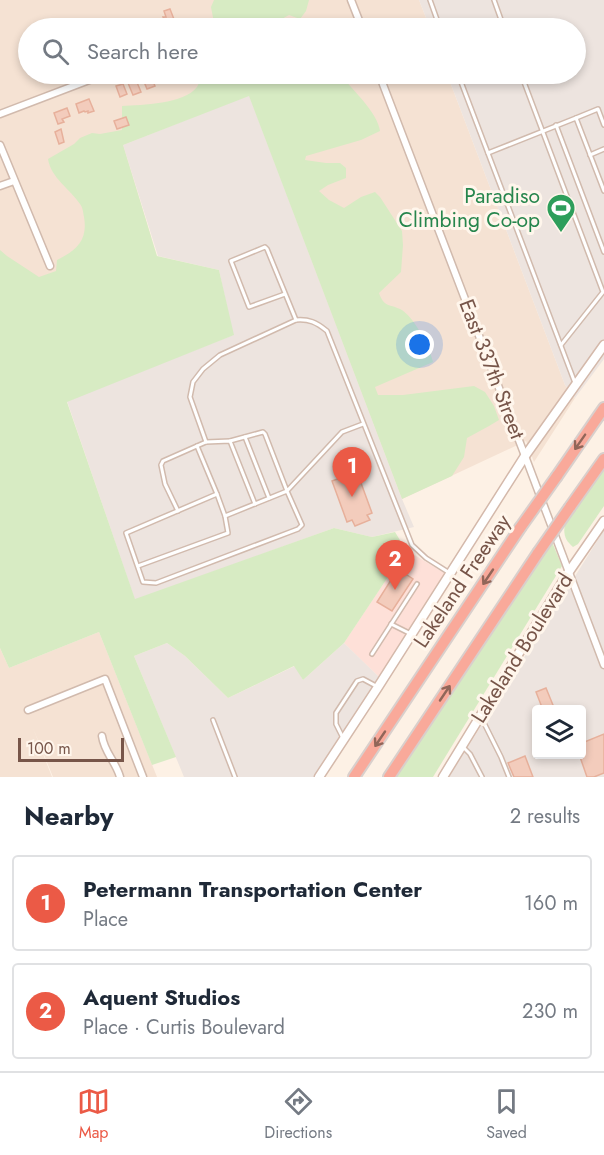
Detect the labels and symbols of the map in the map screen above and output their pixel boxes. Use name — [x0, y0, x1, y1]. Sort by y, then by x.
place label: Paradiso Climbing Co-op — [399, 181, 540, 235]
sports icon: Paradiso Climbing Co-op — [545, 192, 577, 234]
street label: East 337th Street — [452, 295, 532, 443]
your location — [405, 330, 434, 359]
one-way arrow — [574, 433, 586, 450]
pin: 1 — [332, 448, 372, 497]
street label: Lakeland Freeway — [406, 508, 518, 654]
pin: 2 — [376, 540, 414, 590]
street label: Lakeland Boulevard — [464, 567, 580, 729]
one-way arrow — [482, 568, 494, 585]
one-way arrow — [438, 685, 451, 702]
one-way arrow — [373, 730, 385, 747]
scale bar — [18, 735, 124, 762]

